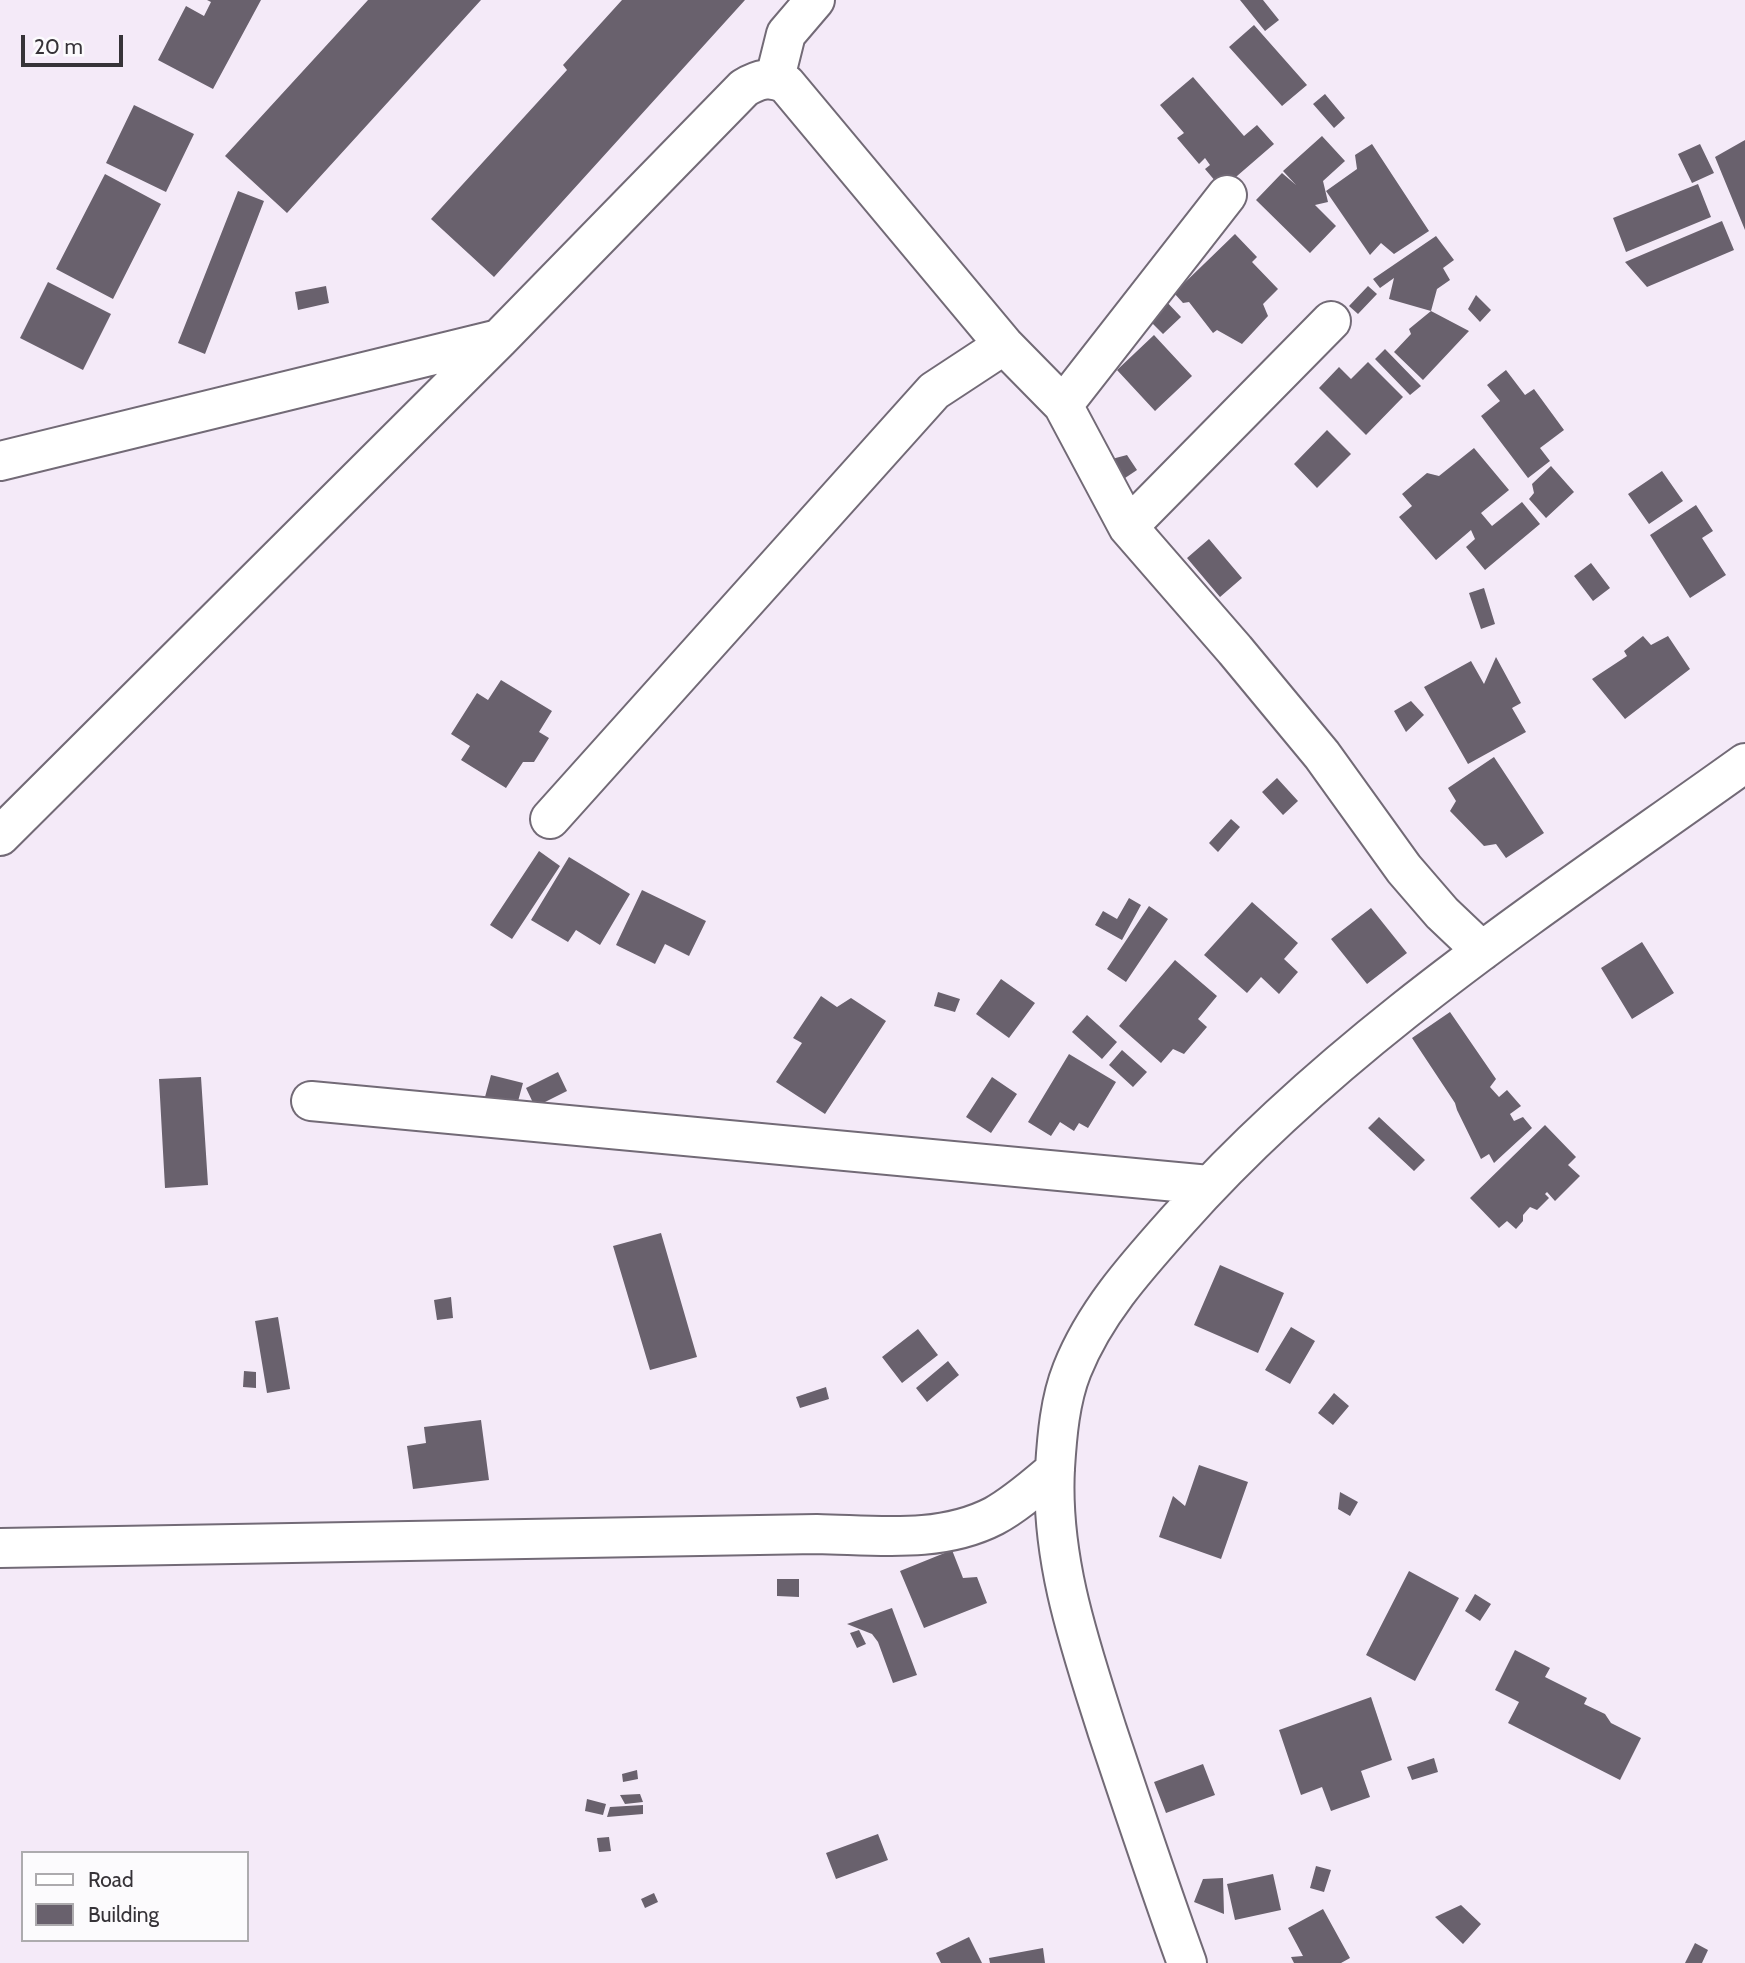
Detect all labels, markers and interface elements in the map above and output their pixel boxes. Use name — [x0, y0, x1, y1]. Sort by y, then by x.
scale bar — [24, 21, 126, 65]
text: 20 m — [34, 34, 83, 59]
legend — [21, 1851, 248, 1942]
text: Road — [88, 1867, 134, 1892]
text: Building — [88, 1902, 159, 1927]

